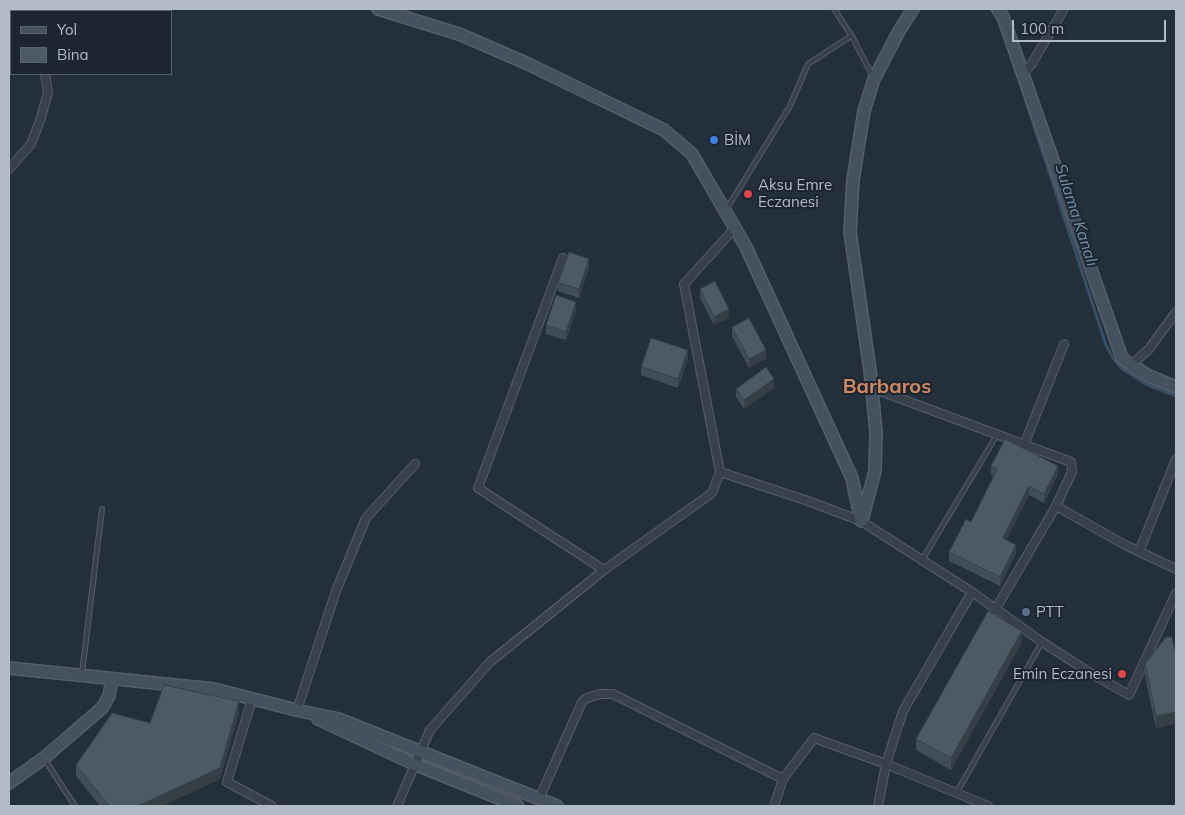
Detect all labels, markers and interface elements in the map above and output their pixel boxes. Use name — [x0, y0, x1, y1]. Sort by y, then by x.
legend — [10, 10, 172, 75]
scale bar — [1015, 10, 1169, 42]
text: 100 m — [1020, 19, 1064, 38]
text: Yol — [57, 20, 77, 39]
text: Bina — [57, 45, 89, 64]
place label: BİM — [724, 131, 751, 149]
marker: BİM — [708, 134, 720, 146]
water label: Sulama Kanalı — [1050, 161, 1102, 269]
place label: Aksu Emre Eczanesi — [758, 176, 832, 211]
marker: Aksu Emre Eczanesi — [742, 188, 754, 200]
district label: Barbaros — [843, 375, 931, 399]
place label: PTT — [1036, 603, 1064, 621]
marker: PTT — [1020, 606, 1032, 618]
place label: Emin Eczanesi — [1013, 665, 1112, 683]
marker: Emin Eczanesi — [1116, 668, 1128, 680]

